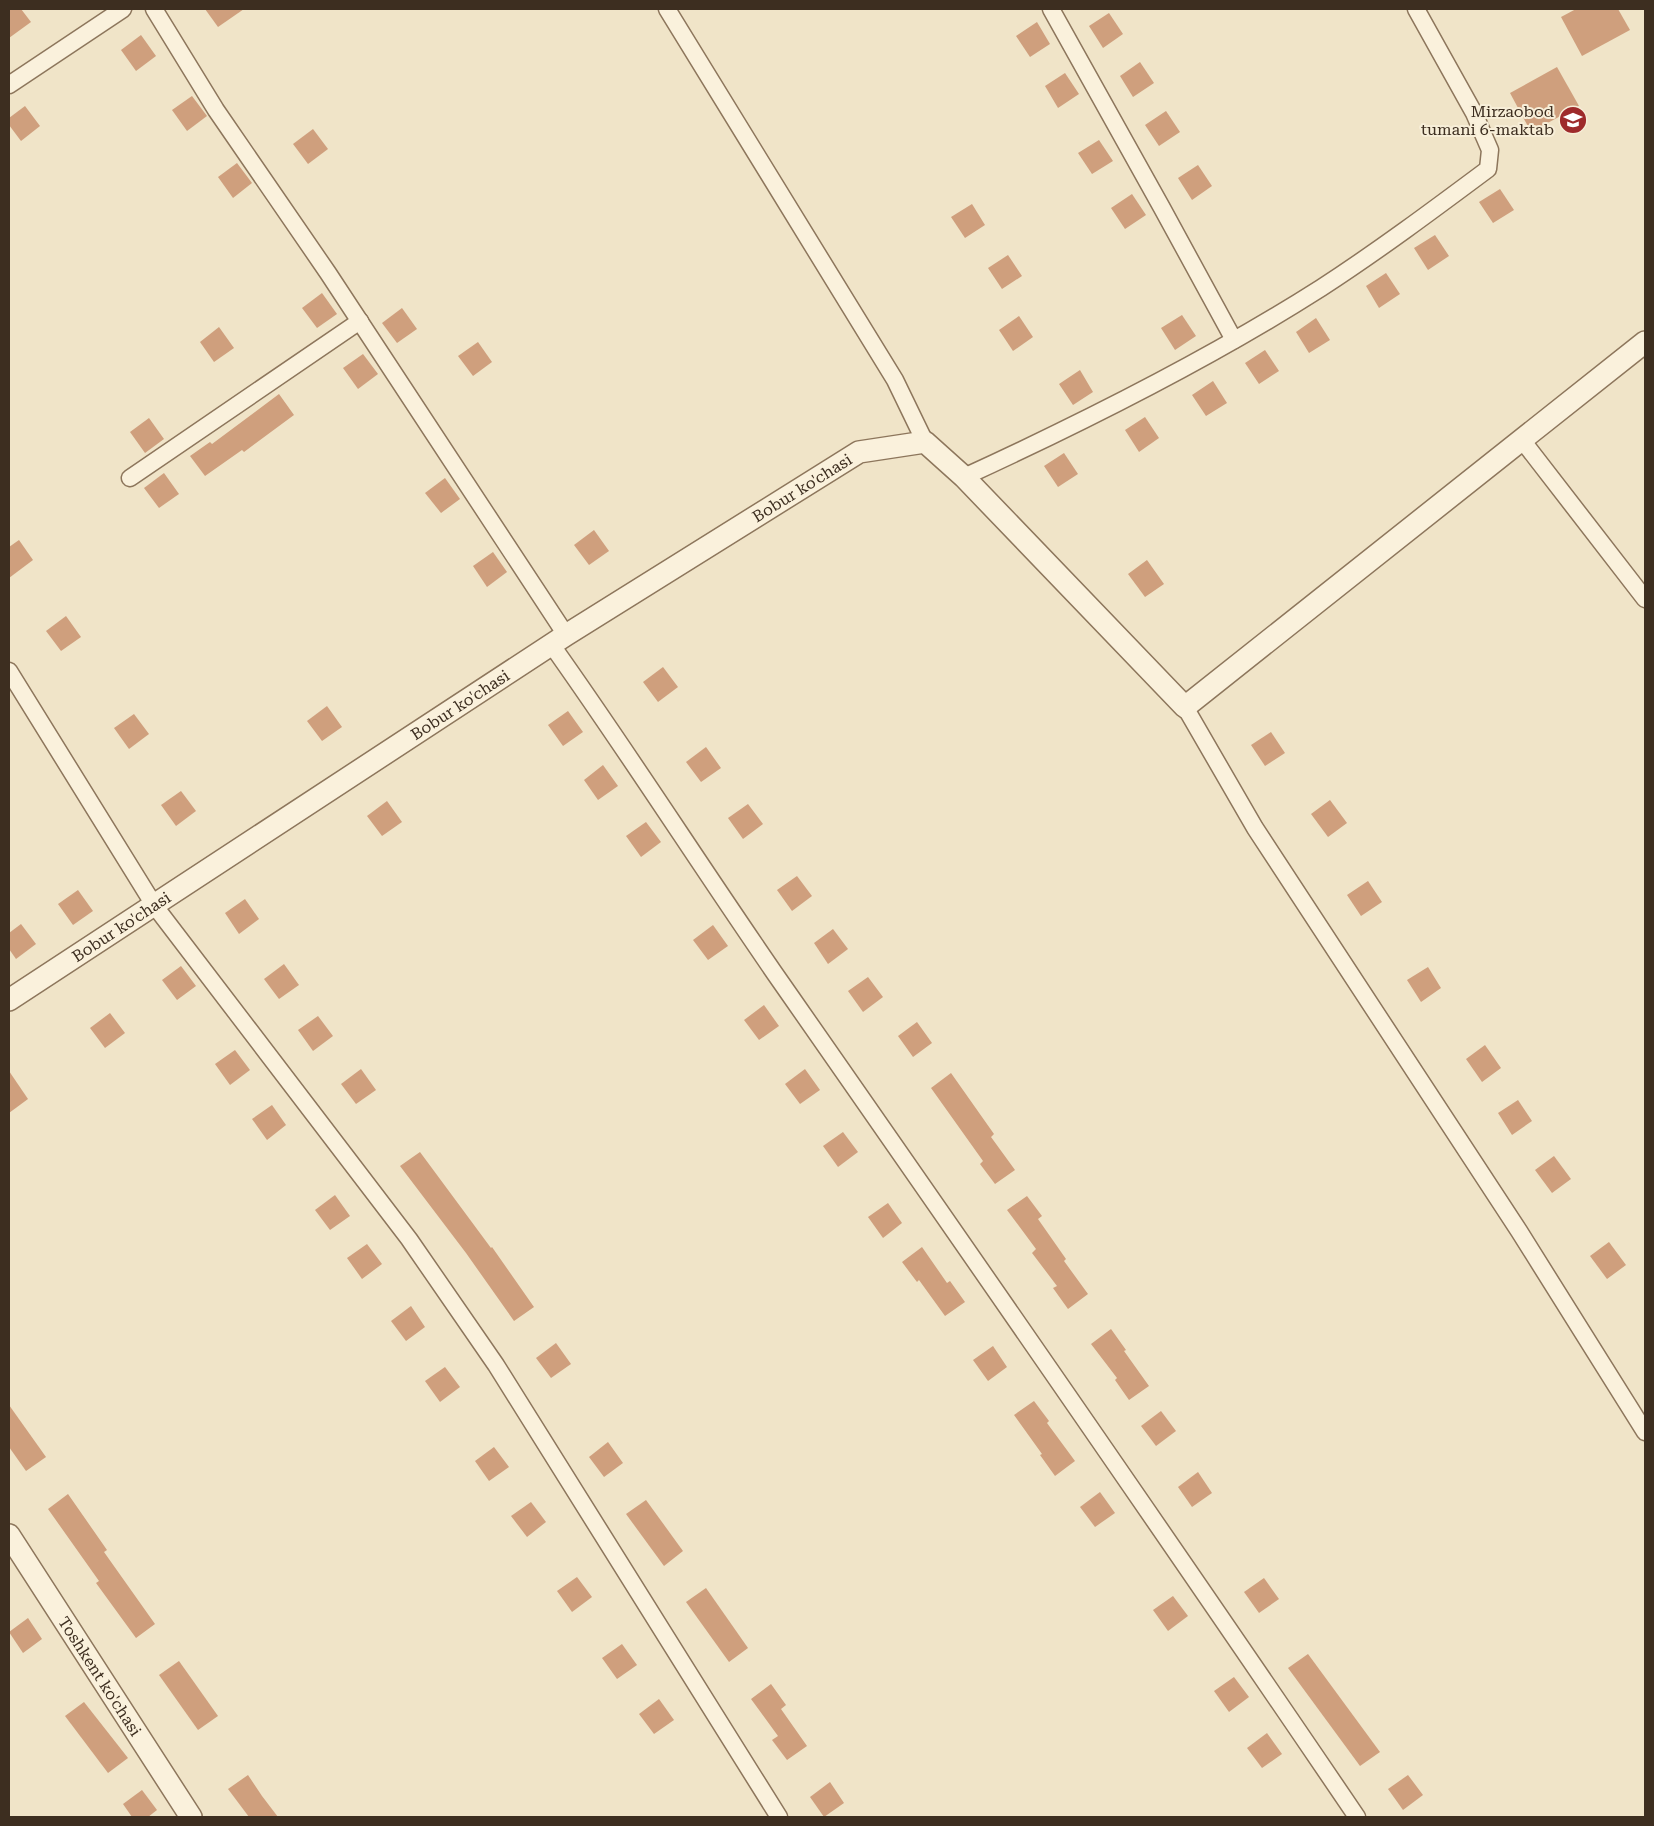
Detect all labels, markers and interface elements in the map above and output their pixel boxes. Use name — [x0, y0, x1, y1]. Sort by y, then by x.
place label: Mirzaobod tumani 6-maktab — [1421, 102, 1554, 139]
school or university icon: Mirzaobod tumani 6-maktab — [1558, 105, 1588, 135]
street label: Bobur ko'chasi — [749, 450, 855, 526]
street label: Bobur ko'chasi — [407, 665, 513, 744]
street label: Bobur ko'chasi — [68, 887, 174, 966]
street label: Toshkent ko'chasi — [55, 1613, 146, 1739]

